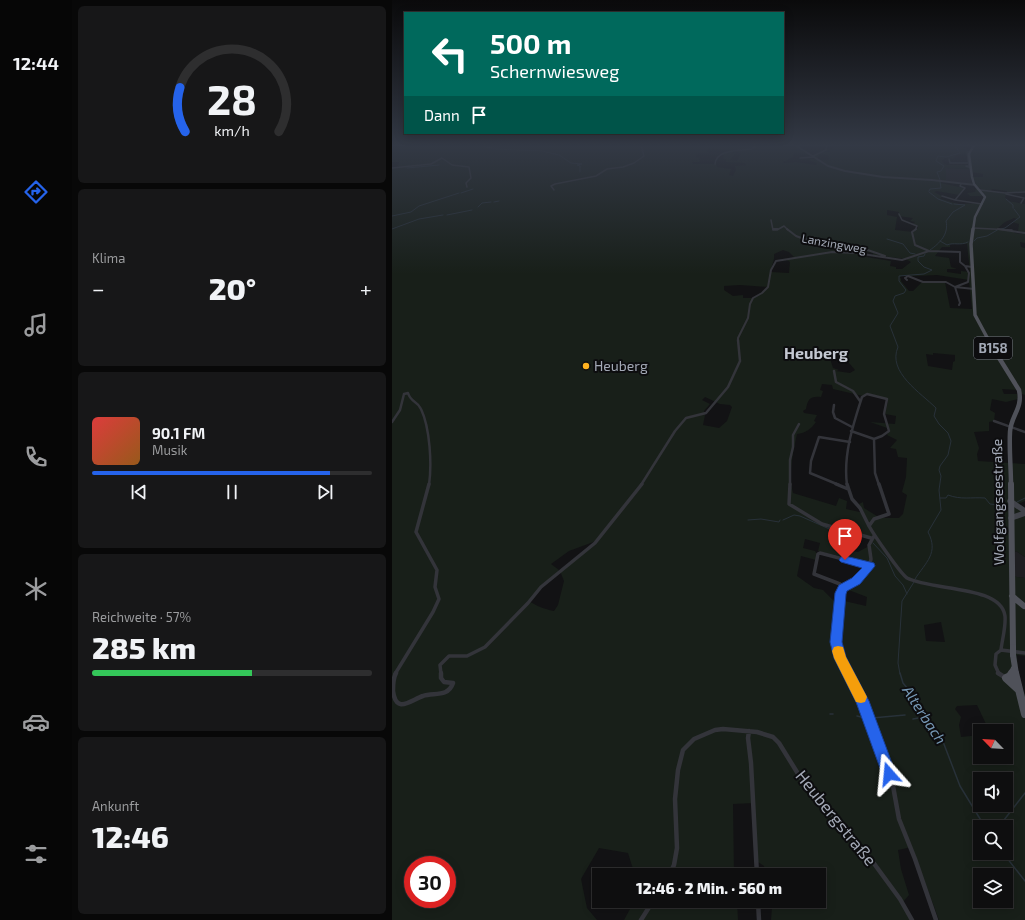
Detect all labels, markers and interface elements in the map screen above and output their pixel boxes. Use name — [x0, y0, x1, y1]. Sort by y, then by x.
text: 500 m — [490, 26, 572, 60]
icon: left — [424, 28, 476, 80]
text: 12:44 — [13, 52, 59, 74]
text: Schernwiesweg — [490, 60, 619, 82]
text: 28 — [207, 73, 257, 123]
icon: arrive — [468, 104, 490, 126]
text: Dann — [424, 106, 460, 124]
text: km/h — [214, 122, 250, 139]
icon: directions — [22, 178, 50, 206]
street label: Lanzingweg — [801, 230, 868, 256]
text: Klima — [92, 250, 125, 266]
text: 20° — [209, 270, 256, 306]
text: − — [92, 275, 105, 301]
text: + — [360, 275, 372, 301]
icon: music — [22, 311, 50, 339]
road number: B158 — [974, 337, 1012, 359]
district label: Heuberg — [784, 343, 849, 362]
place label: Heuberg — [594, 357, 648, 374]
marker: Heuberg — [581, 361, 591, 371]
text: 90.1 FM — [152, 424, 205, 442]
street label: Wolfgangseestraße — [988, 439, 1007, 565]
text: Musik — [152, 442, 187, 458]
icon: phone — [22, 443, 50, 471]
icon: previous — [128, 481, 150, 503]
icon: pause — [221, 481, 243, 503]
icon: next — [314, 481, 336, 503]
pin — [828, 519, 862, 560]
icon: arrive — [834, 525, 856, 547]
icon: climate — [22, 575, 50, 603]
text: Reichweite · 57% — [92, 609, 191, 625]
text: 285 km — [92, 629, 196, 665]
water label: Alterbach — [899, 681, 950, 747]
icon: car — [22, 708, 50, 736]
north arrow — [973, 724, 1013, 764]
map controls — [973, 724, 1013, 908]
position arrow — [868, 753, 910, 795]
street label: Heubergstraße — [791, 766, 881, 870]
button: sound — [973, 772, 1013, 812]
text: Ankunft — [92, 798, 139, 814]
text: 12:46 — [92, 818, 169, 854]
button: search — [973, 820, 1013, 860]
icon: filters — [22, 840, 50, 868]
speed limit sign: 30 — [404, 856, 456, 908]
button: layers — [973, 868, 1013, 908]
text: 12:46 · 2 Min. · 560 m — [636, 879, 782, 897]

